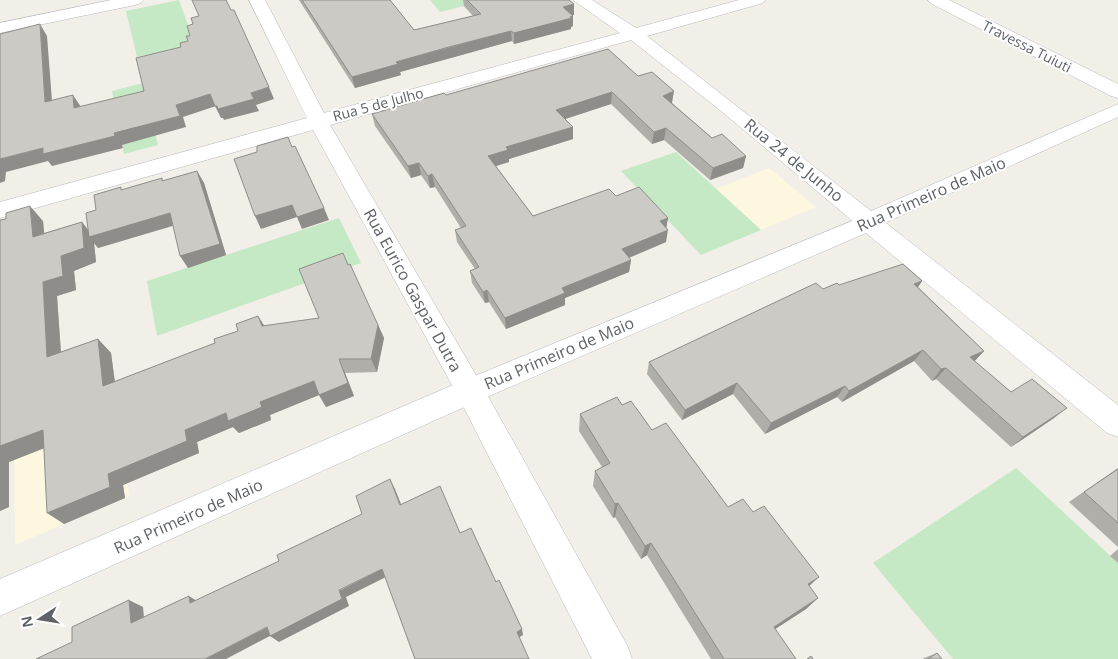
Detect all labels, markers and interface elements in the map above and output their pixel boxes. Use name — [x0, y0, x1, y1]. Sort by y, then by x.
street label: Travessa Tuiuti — [979, 15, 1075, 77]
street label: Rua 5 de Julho — [331, 83, 425, 125]
street label: Rua 24 de Junho — [740, 113, 848, 207]
street label: Rua Primeiro de Maio — [853, 151, 1009, 237]
street label: Rua Eurico Gaspar Dutra — [359, 204, 467, 376]
street label: Rua Primeiro de Maio — [481, 311, 637, 395]
street label: Rua Primeiro de Maio — [110, 473, 266, 559]
north arrow — [15, 594, 65, 644]
text: N — [16, 614, 37, 629]

